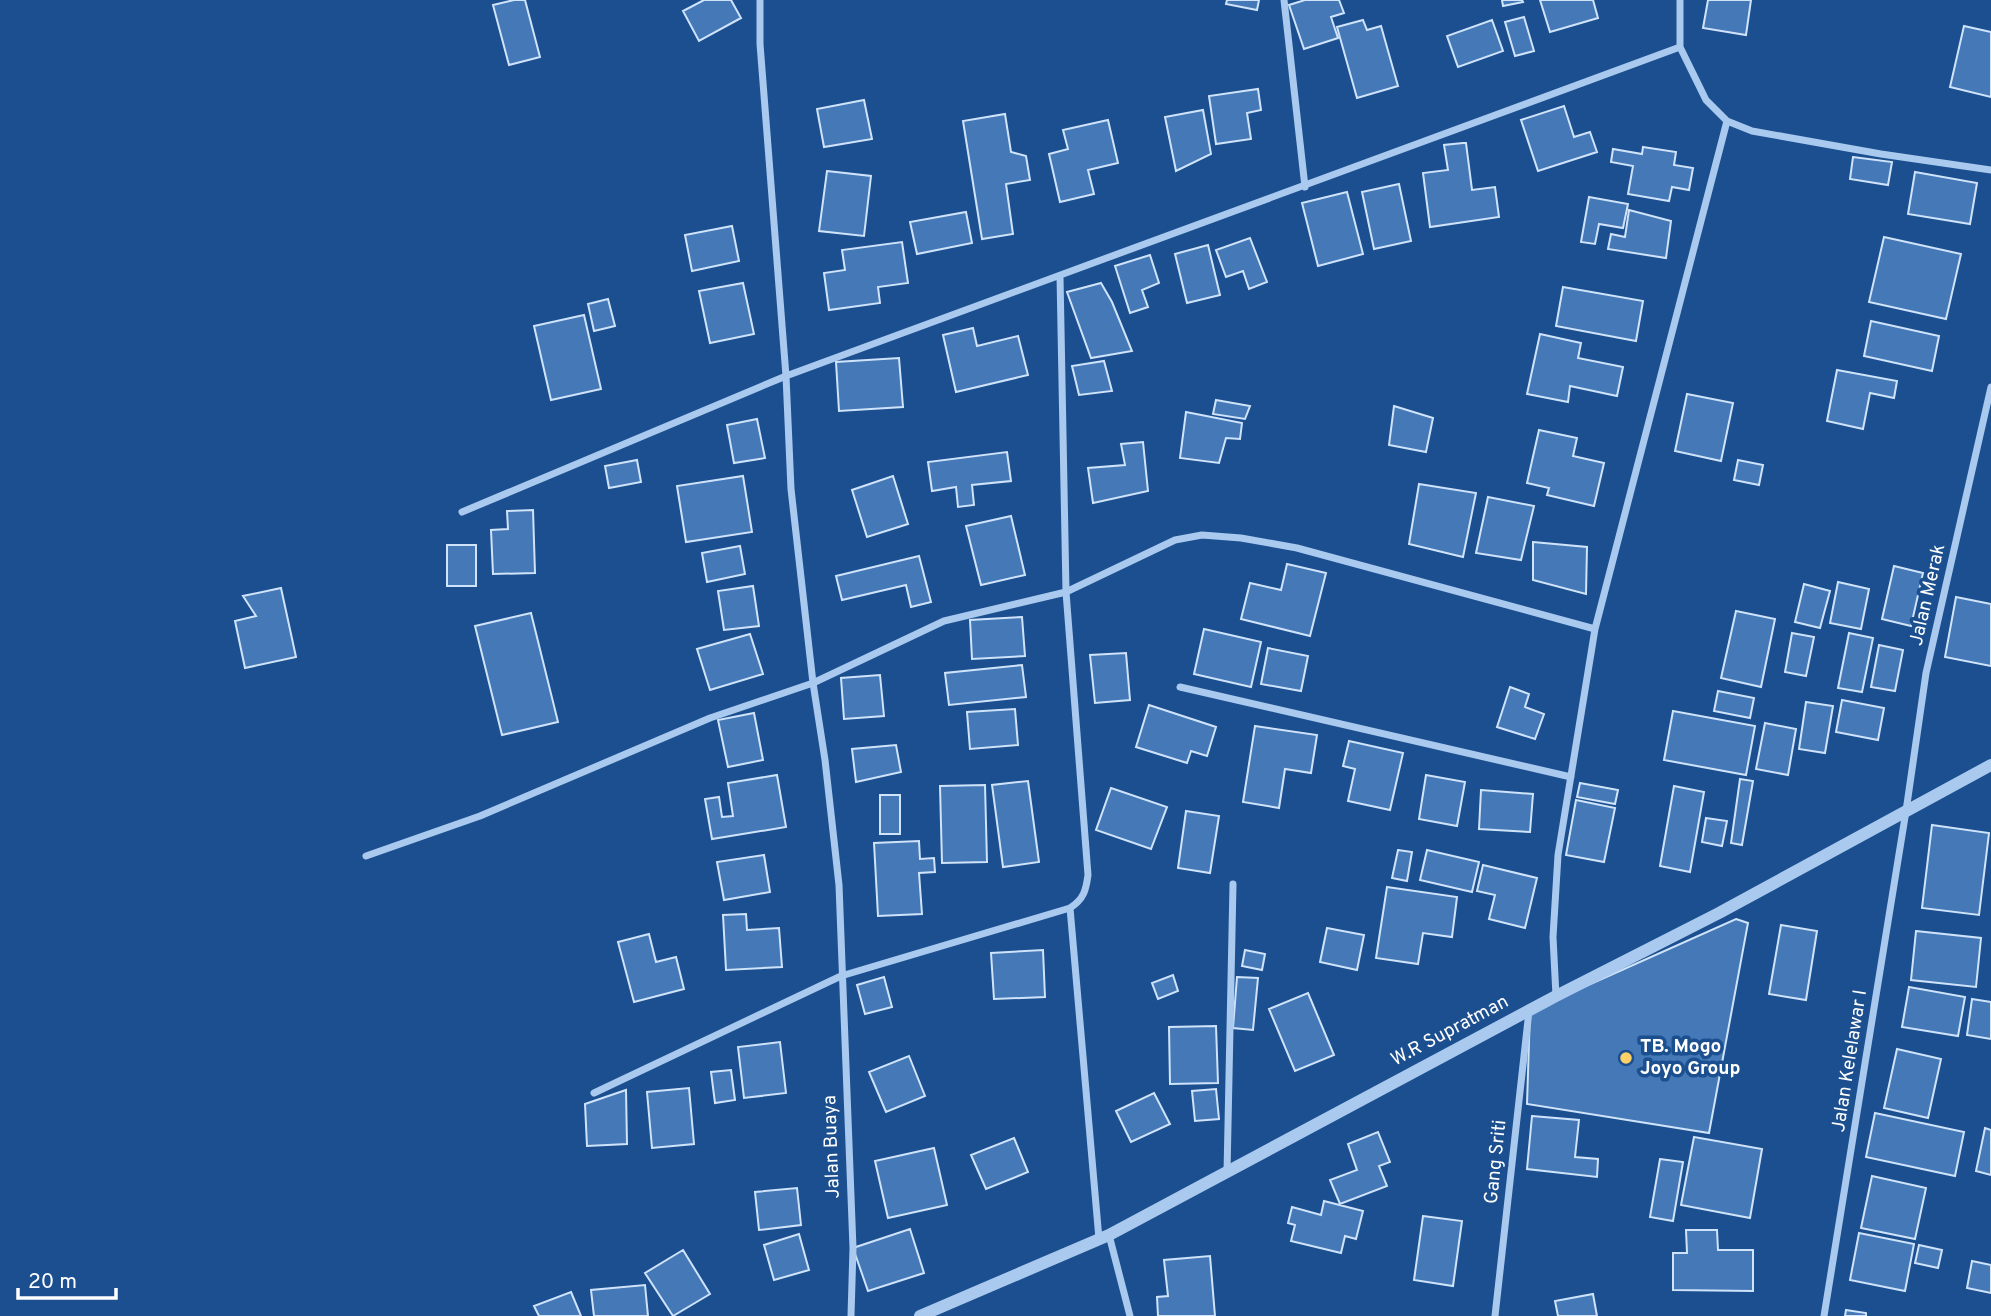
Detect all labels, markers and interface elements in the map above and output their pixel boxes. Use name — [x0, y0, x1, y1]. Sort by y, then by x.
street label: Jalan Merak — [1905, 542, 1951, 648]
street label: Jalan Kelelawar I — [1827, 988, 1873, 1134]
street label: W.R Supratman — [1387, 990, 1513, 1072]
place label: TB. Mogo Joyo Group — [1640, 1035, 1741, 1081]
marker: TB. Mogo Joyo Group — [1618, 1050, 1634, 1066]
street label: Jalan Buaya — [818, 1095, 846, 1199]
street label: Gang Sriti — [1480, 1119, 1512, 1205]
scale bar — [18, 1256, 116, 1300]
text: 20 m — [28, 1269, 77, 1296]

